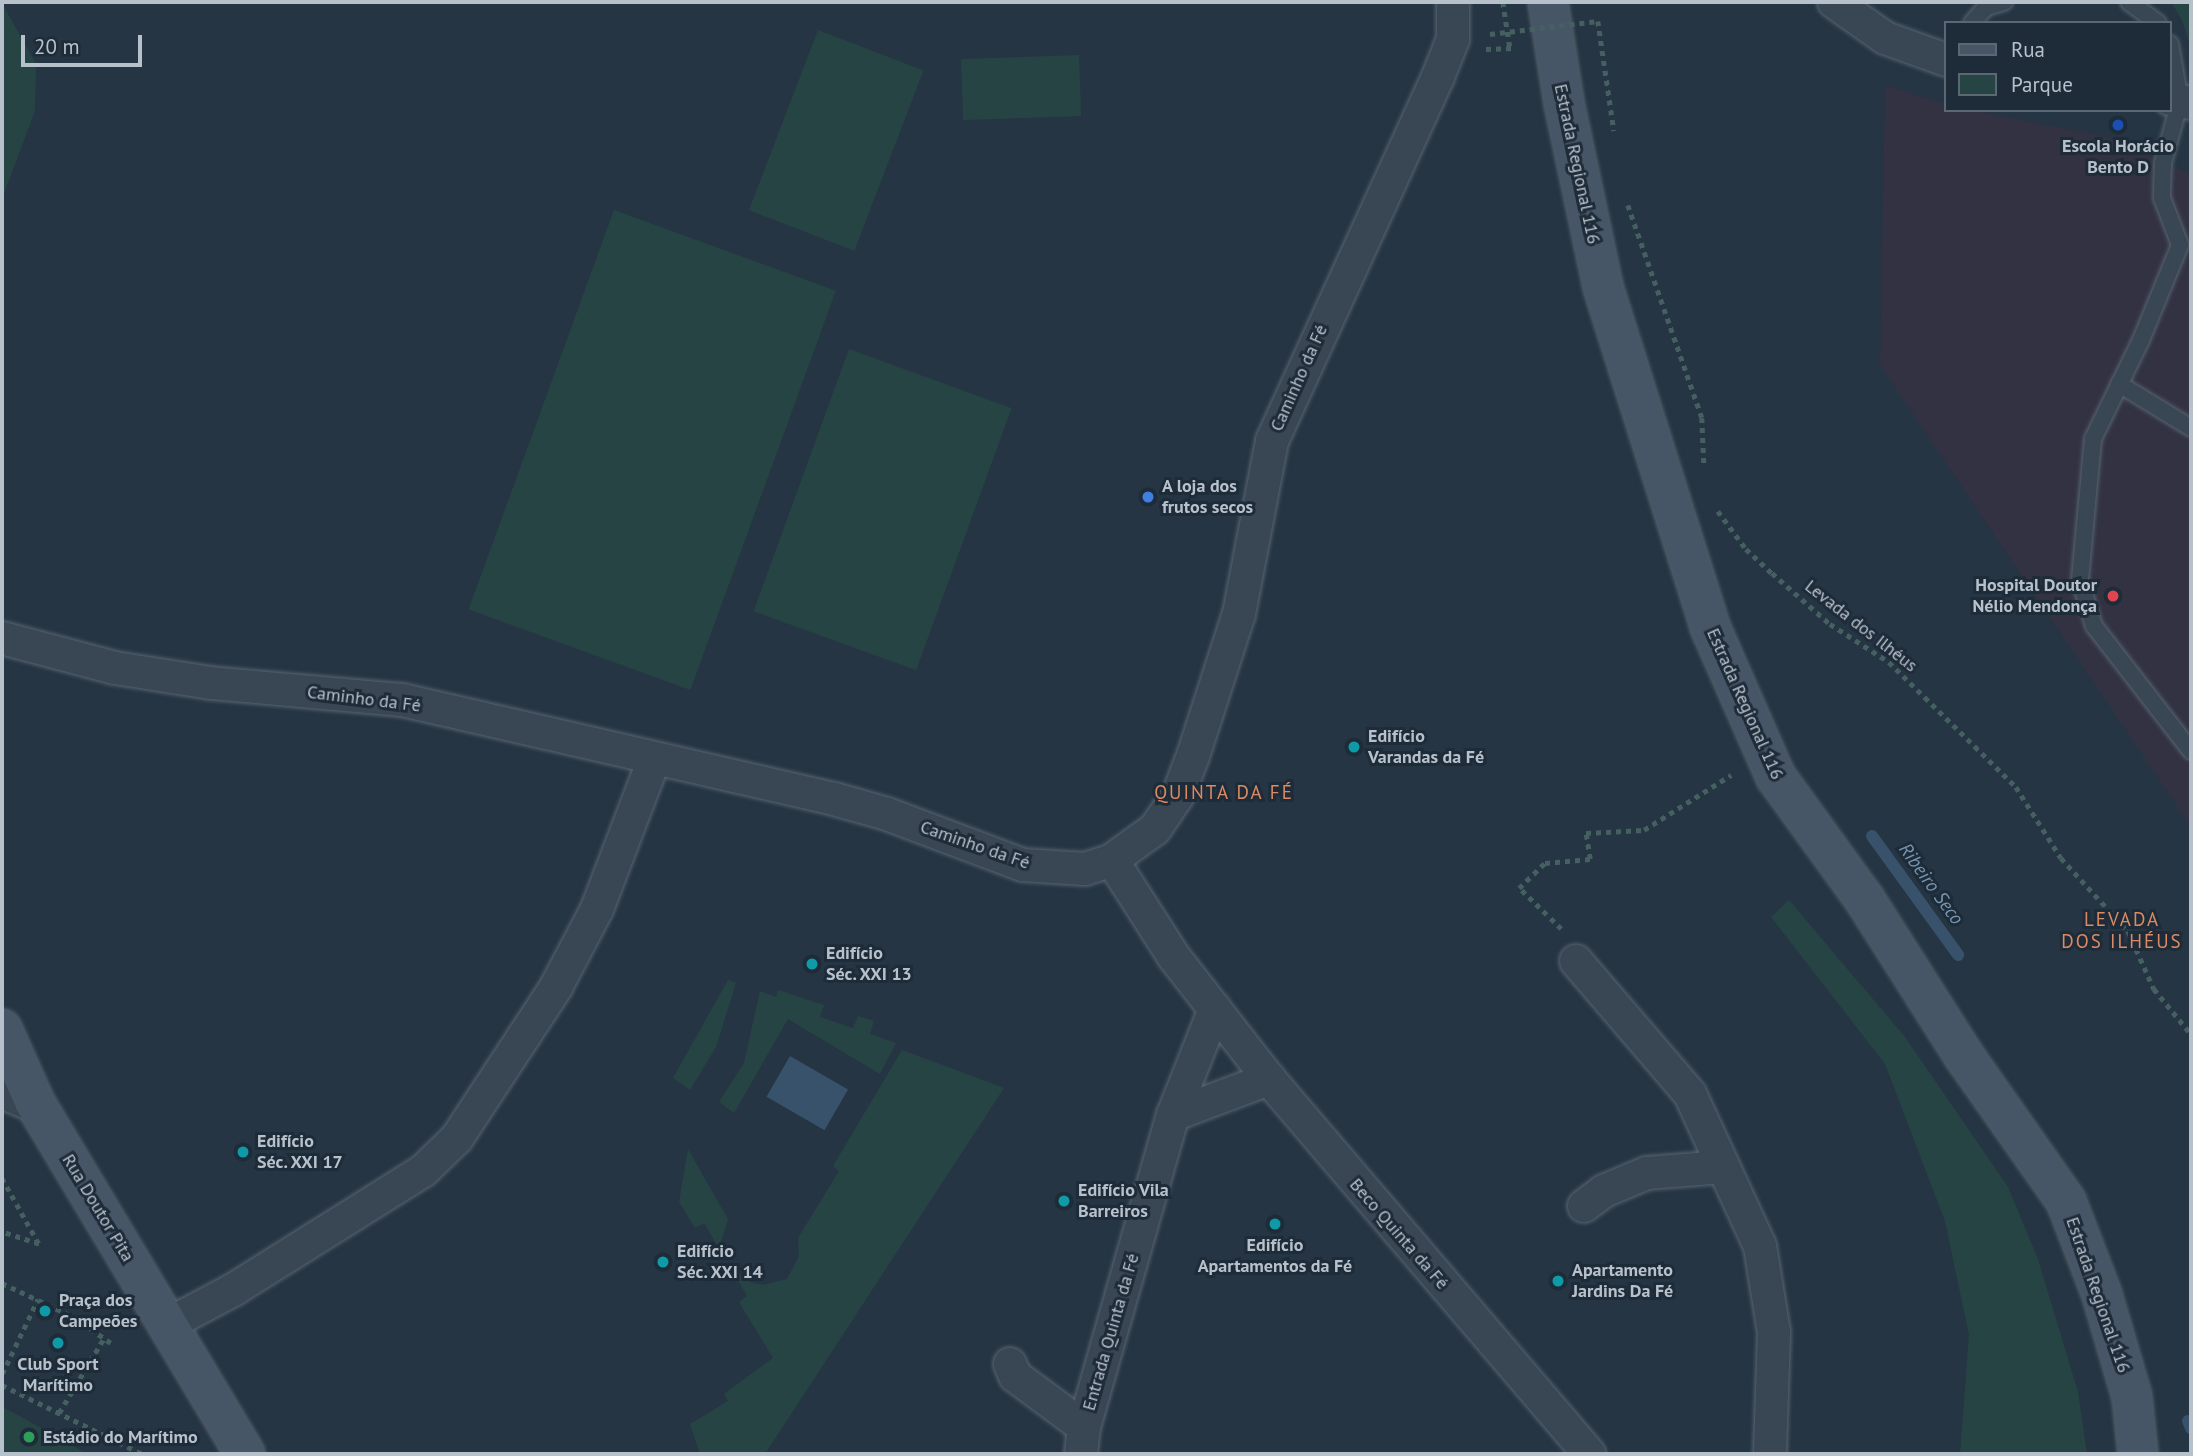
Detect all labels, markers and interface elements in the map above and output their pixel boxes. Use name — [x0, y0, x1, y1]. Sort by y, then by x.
scale bar — [24, 21, 145, 65]
legend — [1944, 21, 2172, 112]
text: 20 m — [34, 33, 80, 60]
text: Rua — [2011, 36, 2045, 63]
text: Parque — [2011, 71, 2073, 98]
street label: Estrada Regional 116 — [1549, 82, 1605, 246]
marker: Escola Horácio Bento D — [2110, 117, 2126, 133]
place label: Escola Horácio Bento D — [2062, 136, 2174, 178]
street label: Caminho da Fé — [1266, 321, 1332, 435]
place label: A loja dos frutos secos — [1162, 476, 1253, 518]
marker: A loja dos frutos secos — [1140, 489, 1156, 505]
street label: Levada dos Ilhéus — [1801, 575, 1921, 677]
place label: Hospital Doutor Nélio Mendonça — [1972, 575, 2097, 618]
marker: Hospital Doutor Nélio Mendonça — [2103, 586, 2123, 606]
street label: Estrada Regional 116 — [1702, 625, 1788, 783]
street label: Caminho da Fé — [306, 681, 422, 717]
place label: Edifício Varandas da Fé — [1368, 726, 1484, 768]
marker: Edifício Varandas da Fé — [1346, 739, 1362, 755]
district label: QUINTA DA FÉ — [1155, 782, 1293, 804]
street label: Caminho da Fé — [917, 816, 1033, 874]
water label: Ribeiro Seco — [1894, 839, 1968, 929]
district label: LEVADA DOS ILHÉUS — [2063, 909, 2181, 953]
place label: Edifício Séc. XXI 13 — [826, 943, 914, 986]
marker: Edifício Séc. XXI 13 — [804, 956, 820, 972]
place label: Edifício Séc. XXI 17 — [257, 1131, 345, 1174]
marker: Edifício Séc. XXI 17 — [235, 1144, 251, 1160]
street label: Rua Doutor Pita — [57, 1150, 139, 1266]
street label: Beco Quinta da Fé — [1345, 1174, 1453, 1294]
place label: Edifício Vila Barreiros — [1078, 1180, 1169, 1222]
marker: Edifício Vila Barreiros — [1056, 1193, 1072, 1209]
street label: Estrada Regional 116 — [2061, 1214, 2135, 1376]
marker: Edifício Apartamentos da Fé — [1267, 1216, 1283, 1232]
place label: Edifício Apartamentos da Fé — [1198, 1235, 1352, 1278]
place label: Edifício Séc. XXI 14 — [677, 1241, 765, 1284]
street label: Entrada Quinta da Fé — [1078, 1251, 1144, 1413]
marker: Edifício Séc. XXI 14 — [655, 1254, 671, 1270]
place label: Apartamento Jardins Da Fé — [1572, 1260, 1673, 1302]
marker: Apartamento Jardins Da Fé — [1550, 1273, 1566, 1289]
place label: Praça dos Campeões — [59, 1290, 137, 1332]
marker: Praça dos Campeões — [37, 1303, 53, 1319]
marker: Club Sport Marítimo — [50, 1335, 66, 1351]
place label: Club Sport Marítimo — [17, 1354, 99, 1396]
place label: Estádio do Marítimo — [43, 1426, 198, 1448]
marker: Estádio do Marítimo — [21, 1429, 37, 1445]

